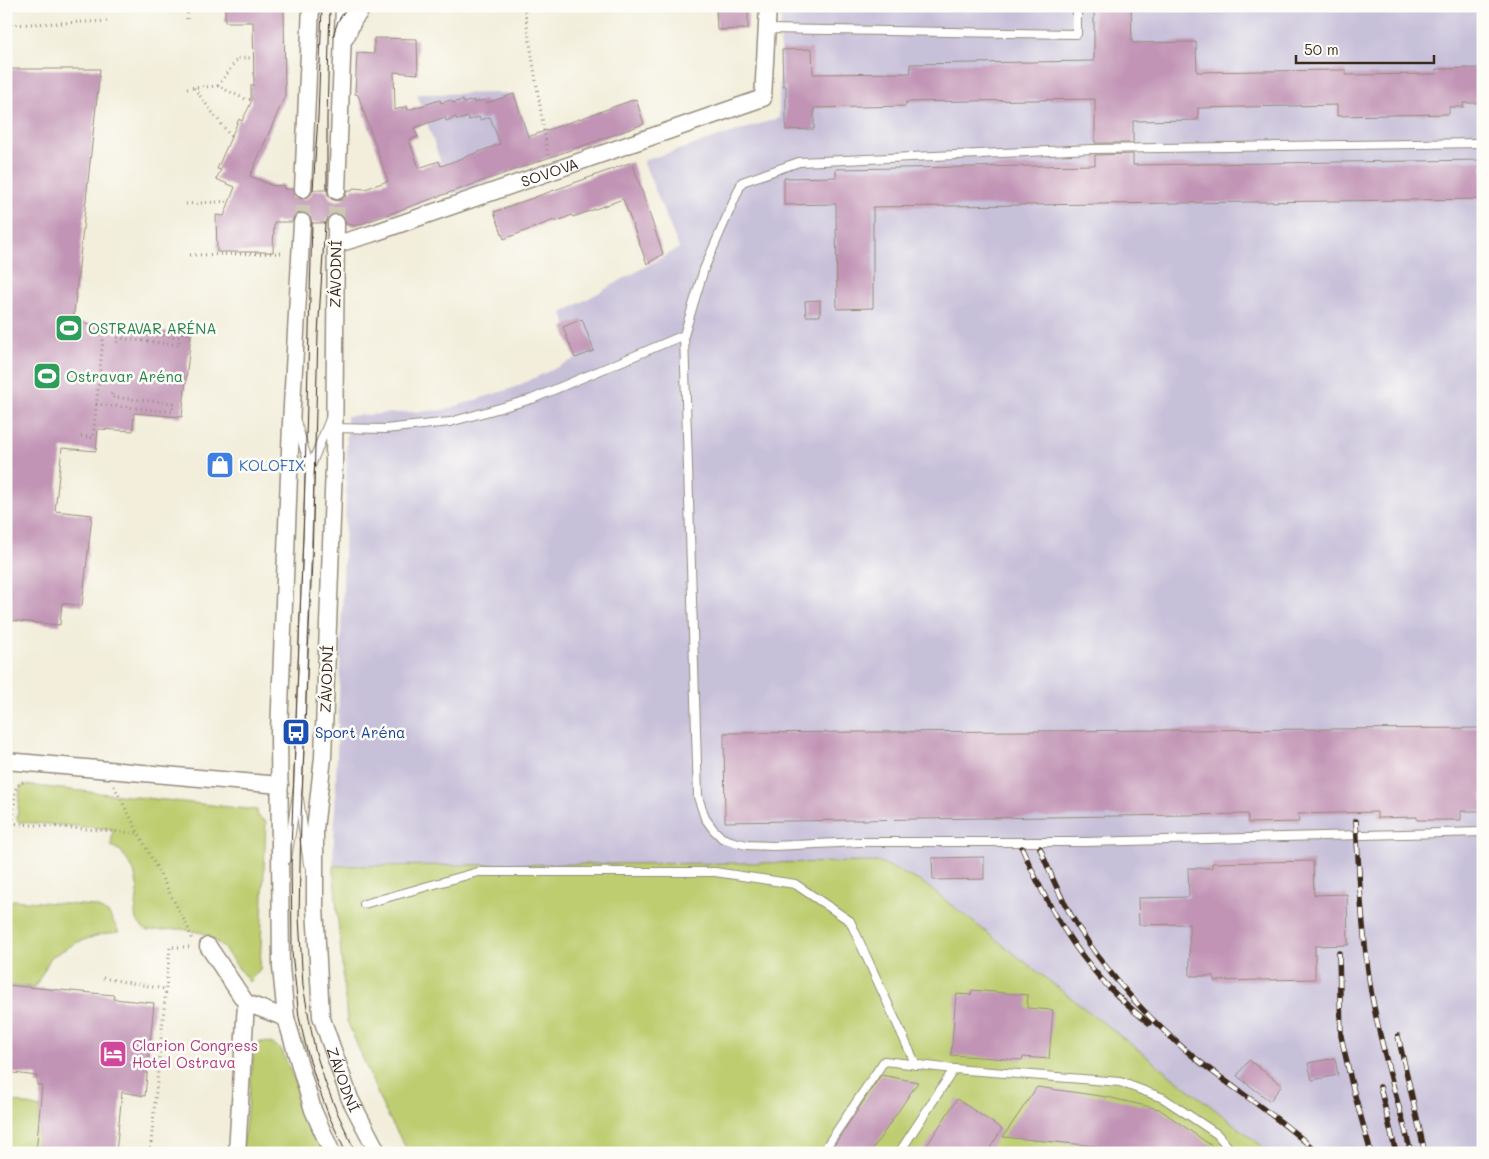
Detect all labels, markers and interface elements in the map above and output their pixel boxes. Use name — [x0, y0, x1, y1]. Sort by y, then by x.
scale bar — [1296, 32, 1434, 64]
text: 50 m — [1304, 39, 1339, 59]
street label: SOVOVA — [518, 153, 581, 191]
street label: ZÁVODNÍ — [324, 240, 346, 308]
sports icon: OSTRAVAR ARÉNA — [54, 313, 84, 343]
place label: OSTRAVAR ARÉNA — [88, 318, 217, 338]
sports icon: Ostravar Aréna — [32, 361, 62, 391]
place label: Ostravar Aréna — [66, 366, 183, 386]
shop icon: KOLOFIX — [205, 450, 235, 480]
place label: KOLOFIX — [239, 455, 305, 475]
street label: ZÁVODNÍ — [315, 644, 337, 713]
bus stop icon: Sport Aréna — [281, 717, 311, 747]
place label: Sport Aréna — [315, 722, 405, 742]
place label: Clarion Congress Hotel Ostrava — [132, 1035, 258, 1072]
hotel icon: Clarion Congress Hotel Ostrava — [98, 1039, 128, 1069]
street label: ZÁVODNÍ — [323, 1044, 365, 1116]

